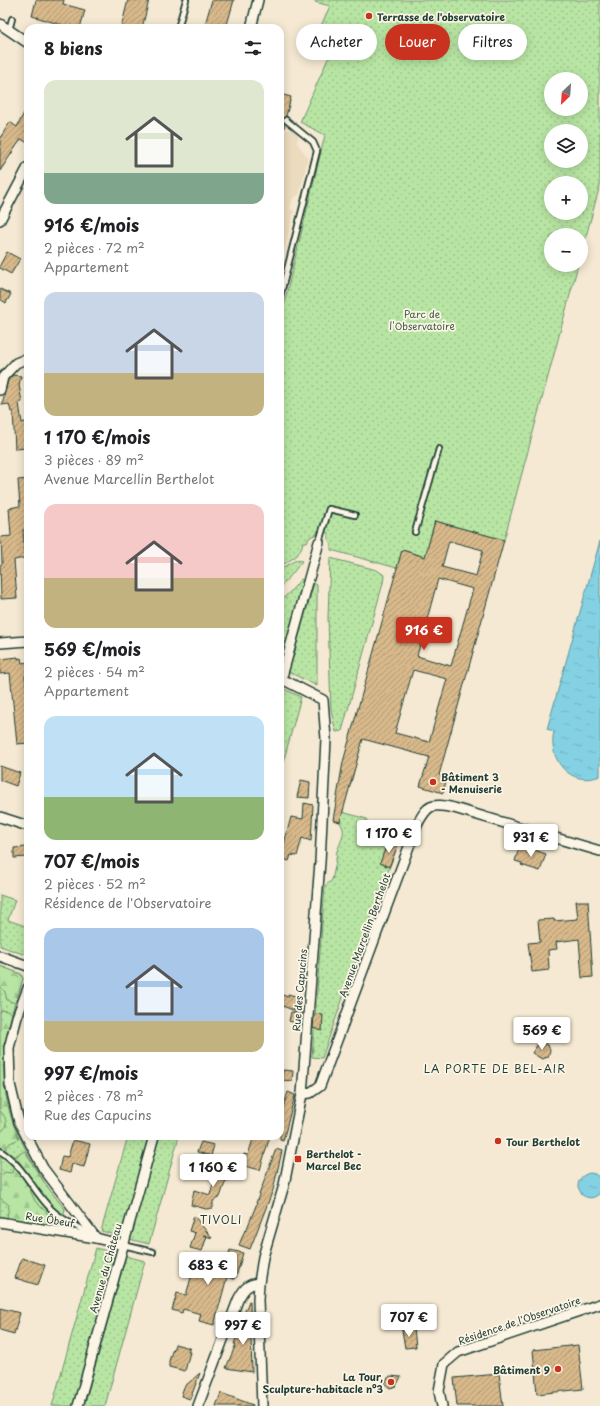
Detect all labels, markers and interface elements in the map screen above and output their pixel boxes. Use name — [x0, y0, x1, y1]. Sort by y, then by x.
place label: Terrasse de l'observatoire — [377, 9, 505, 24]
marker: Terrasse de l'observatoire — [364, 11, 374, 21]
chip: Acheter — [296, 24, 377, 60]
chip: Louer — [385, 24, 450, 60]
chip: Filtres — [458, 24, 527, 60]
text: 8 biens — [44, 35, 103, 61]
icon: filters — [242, 37, 264, 59]
north arrow — [544, 72, 588, 116]
map controls — [544, 72, 588, 272]
icon: home — [118, 106, 190, 178]
button: layers — [544, 124, 588, 168]
button: + — [544, 176, 588, 220]
text: 916 €/mois — [44, 212, 139, 238]
button: − — [544, 228, 588, 272]
text: 2 pièces · 72 m² — [44, 238, 145, 257]
text: Appartement — [44, 257, 129, 276]
park label: Parc de l'Observatoire — [389, 306, 455, 333]
icon: home — [118, 318, 190, 390]
text: 1 170 €/mois — [44, 424, 150, 450]
text: 3 pièces · 89 m² — [44, 450, 144, 469]
text: Avenue Marcellin Berthelot — [44, 469, 214, 488]
icon: home — [118, 530, 190, 602]
pin: 916 € — [396, 617, 452, 651]
text: 916 € — [405, 620, 443, 639]
text: 569 €/mois — [44, 636, 141, 662]
text: 2 pièces · 54 m² — [44, 662, 145, 681]
text: Appartement — [44, 681, 129, 700]
icon: home — [118, 742, 190, 814]
place label: Bâtiment 3 - Menuiserie — [441, 769, 503, 796]
marker: Bâtiment 3 - Menuiserie — [428, 777, 438, 787]
pin: 1 170 € — [352, 820, 426, 854]
text: 1 170 € — [366, 823, 412, 842]
pin: 931 € — [503, 824, 559, 858]
text: 931 € — [513, 827, 549, 846]
text: 707 €/mois — [44, 848, 140, 874]
street label: Avenue Marcellin Berthelot — [335, 871, 393, 999]
text: 2 pièces · 52 m² — [44, 874, 146, 893]
text: Résidence de l'Observatoire — [44, 893, 211, 912]
street label: Rue des Capucins — [288, 948, 310, 1032]
icon: home — [118, 954, 190, 1026]
pin: 569 € — [514, 1017, 570, 1051]
text: 569 € — [522, 1020, 562, 1039]
text: 997 €/mois — [44, 1060, 138, 1086]
district label: LA PORTE DE BEL-AIR — [424, 1060, 566, 1077]
text: 2 pièces · 78 m² — [44, 1086, 144, 1105]
text: Rue des Capucins — [44, 1105, 152, 1124]
place label: Tour Berthelot — [506, 1134, 580, 1149]
marker: Tour Berthelot — [493, 1136, 503, 1146]
place label: Berthelot - Marcel Bec — [306, 1146, 362, 1173]
pin: 1 160 € — [176, 1154, 250, 1188]
marker: Berthelot - Marcel Bec — [293, 1154, 303, 1164]
text: 1 160 € — [189, 1157, 237, 1176]
street label: Rue Ôbeuf — [25, 1208, 76, 1230]
district label: TIVOLI — [200, 1211, 242, 1228]
street label: Avenue du Château — [85, 1221, 125, 1315]
pin: 683 € — [180, 1252, 236, 1286]
text: 683 € — [188, 1255, 228, 1274]
street label: Résidence de l'Observatoire — [456, 1292, 582, 1348]
pin: 707 € — [381, 1304, 437, 1338]
text: 707 € — [390, 1307, 428, 1326]
pin: 997 € — [215, 1312, 271, 1346]
text: 997 € — [224, 1315, 262, 1334]
place label: Bâtiment 9 — [493, 1362, 550, 1377]
marker: Bâtiment 9 — [553, 1364, 563, 1374]
place label: La Tour, Sculpture-habitacle n°3 — [262, 1369, 383, 1396]
marker: La Tour, Sculpture-habitacle n°3 — [386, 1377, 396, 1387]

